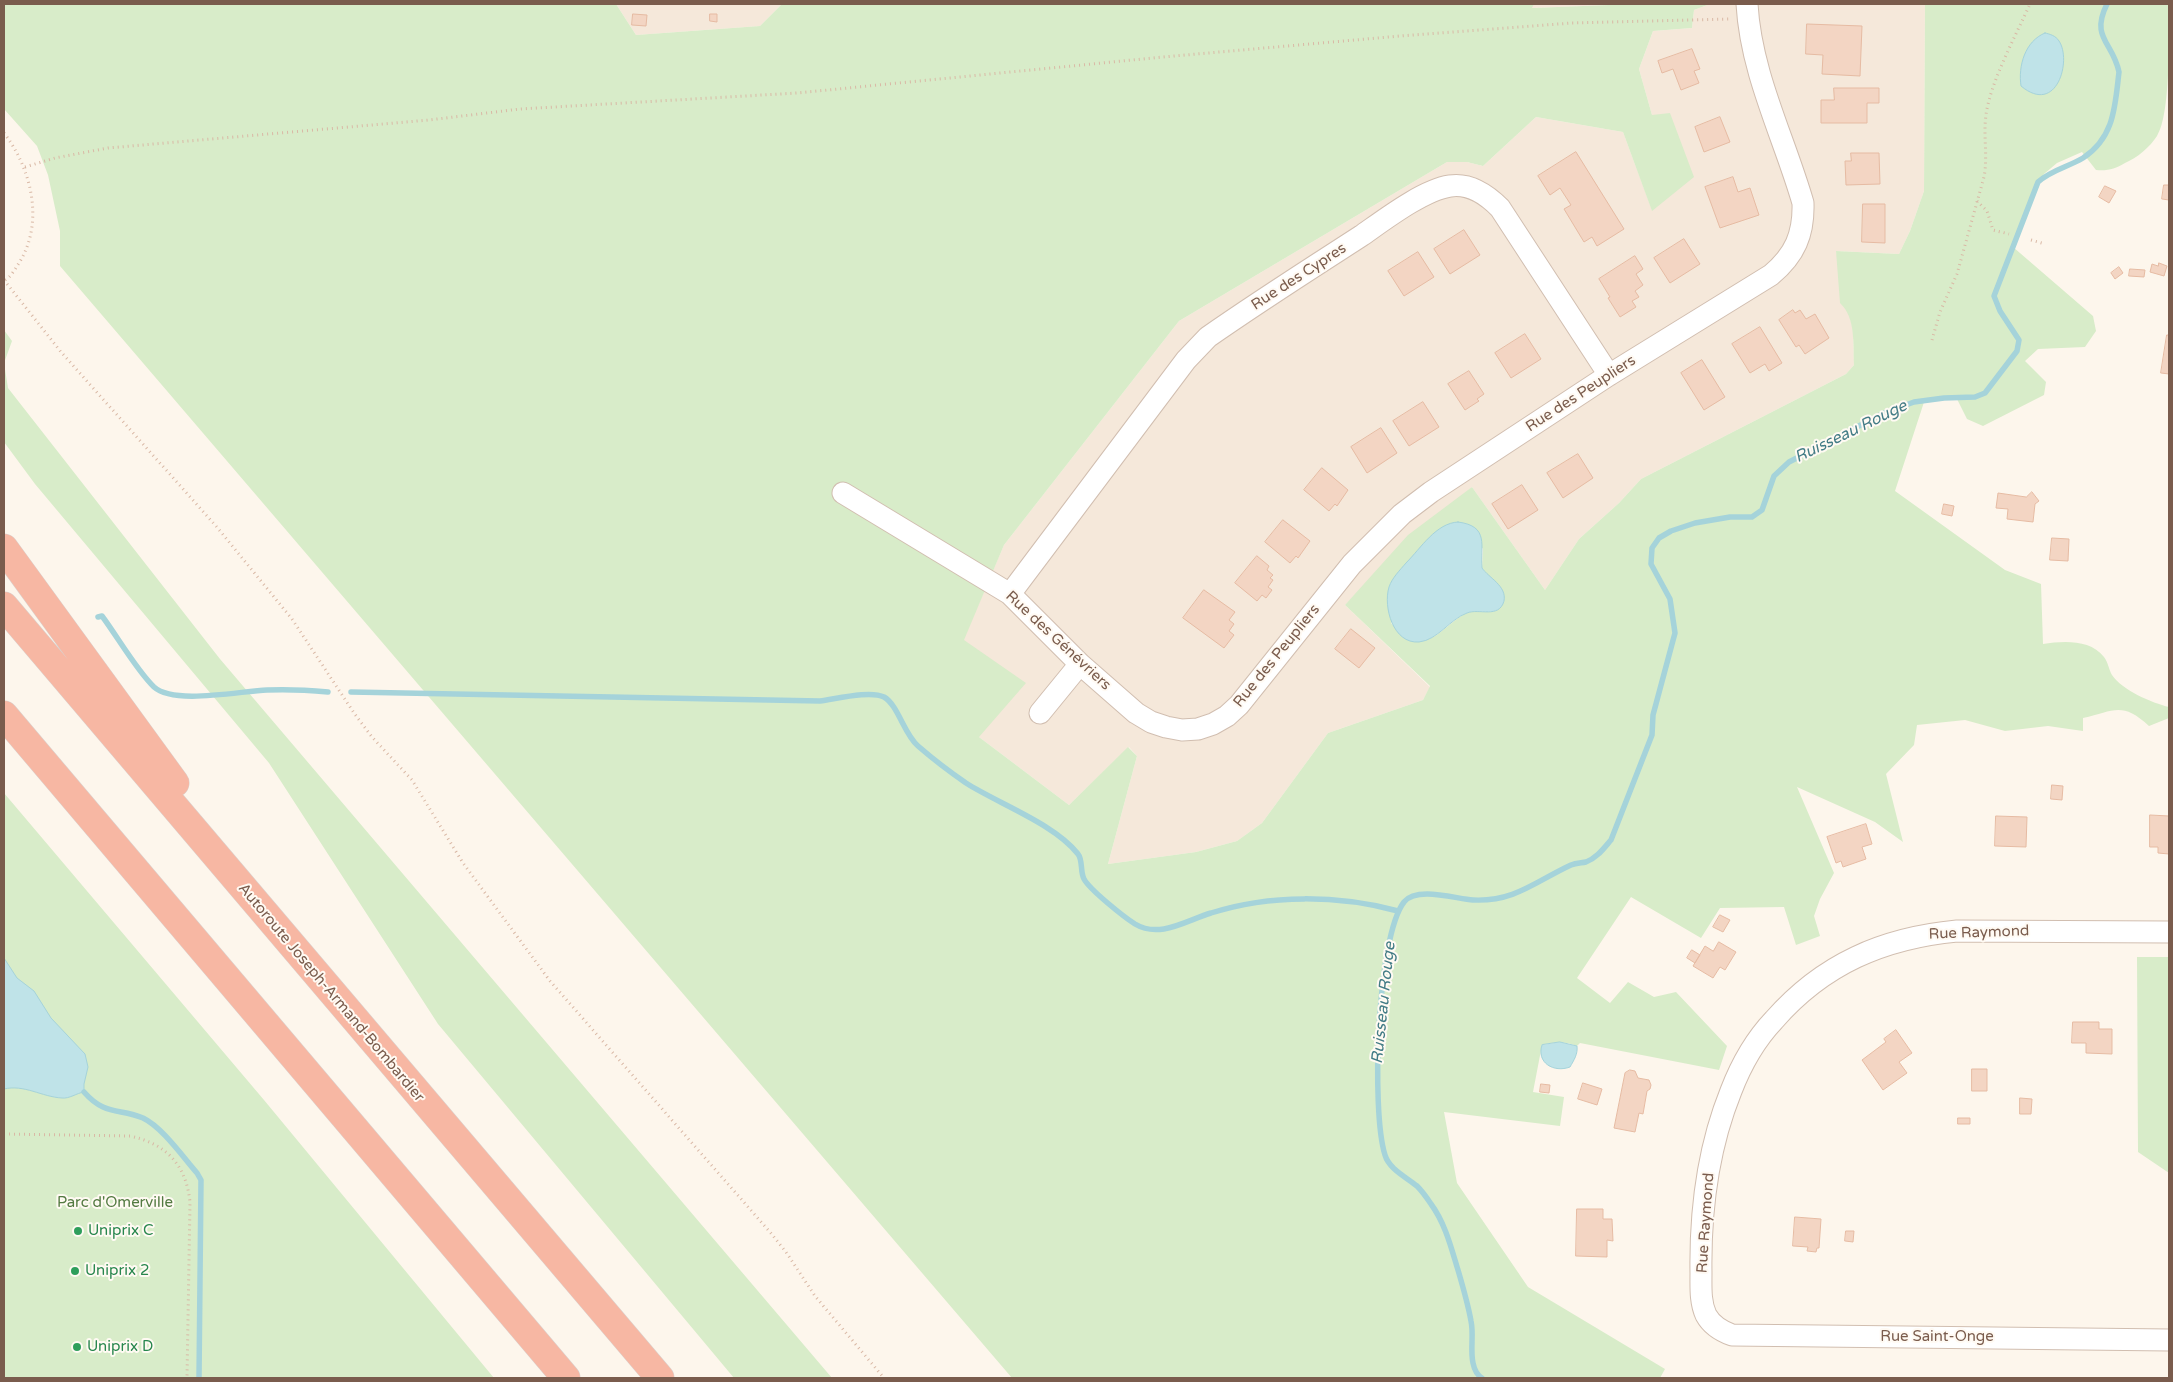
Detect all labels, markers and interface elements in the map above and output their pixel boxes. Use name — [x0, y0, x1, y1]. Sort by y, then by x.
street label: Rue des Cypres — [1248, 240, 1350, 314]
street label: Rue des Peupliers — [1523, 352, 1639, 436]
water label: Ruisseau Rouge — [1792, 397, 1910, 467]
street label: Rue des Génévriers — [1002, 588, 1114, 694]
street label: Rue des Peupliers — [1230, 601, 1324, 711]
street label: Autoroute Joseph-Armand-Bombardier — [234, 880, 428, 1106]
street label: Rue Raymond — [1928, 922, 2030, 944]
water label: Ruisseau Rouge — [1368, 941, 1400, 1065]
street label: Rue Raymond — [1694, 1172, 1718, 1274]
park label: Parc d'Omerville — [57, 1194, 173, 1212]
place label: Uniprix C — [88, 1222, 153, 1240]
marker: Uniprix C — [72, 1225, 84, 1237]
place label: Uniprix 2 — [85, 1262, 149, 1280]
marker: Uniprix 2 — [69, 1265, 81, 1277]
street label: Rue Saint-Onge — [1880, 1328, 1994, 1346]
place label: Uniprix D — [87, 1338, 153, 1356]
marker: Uniprix D — [71, 1341, 83, 1353]

